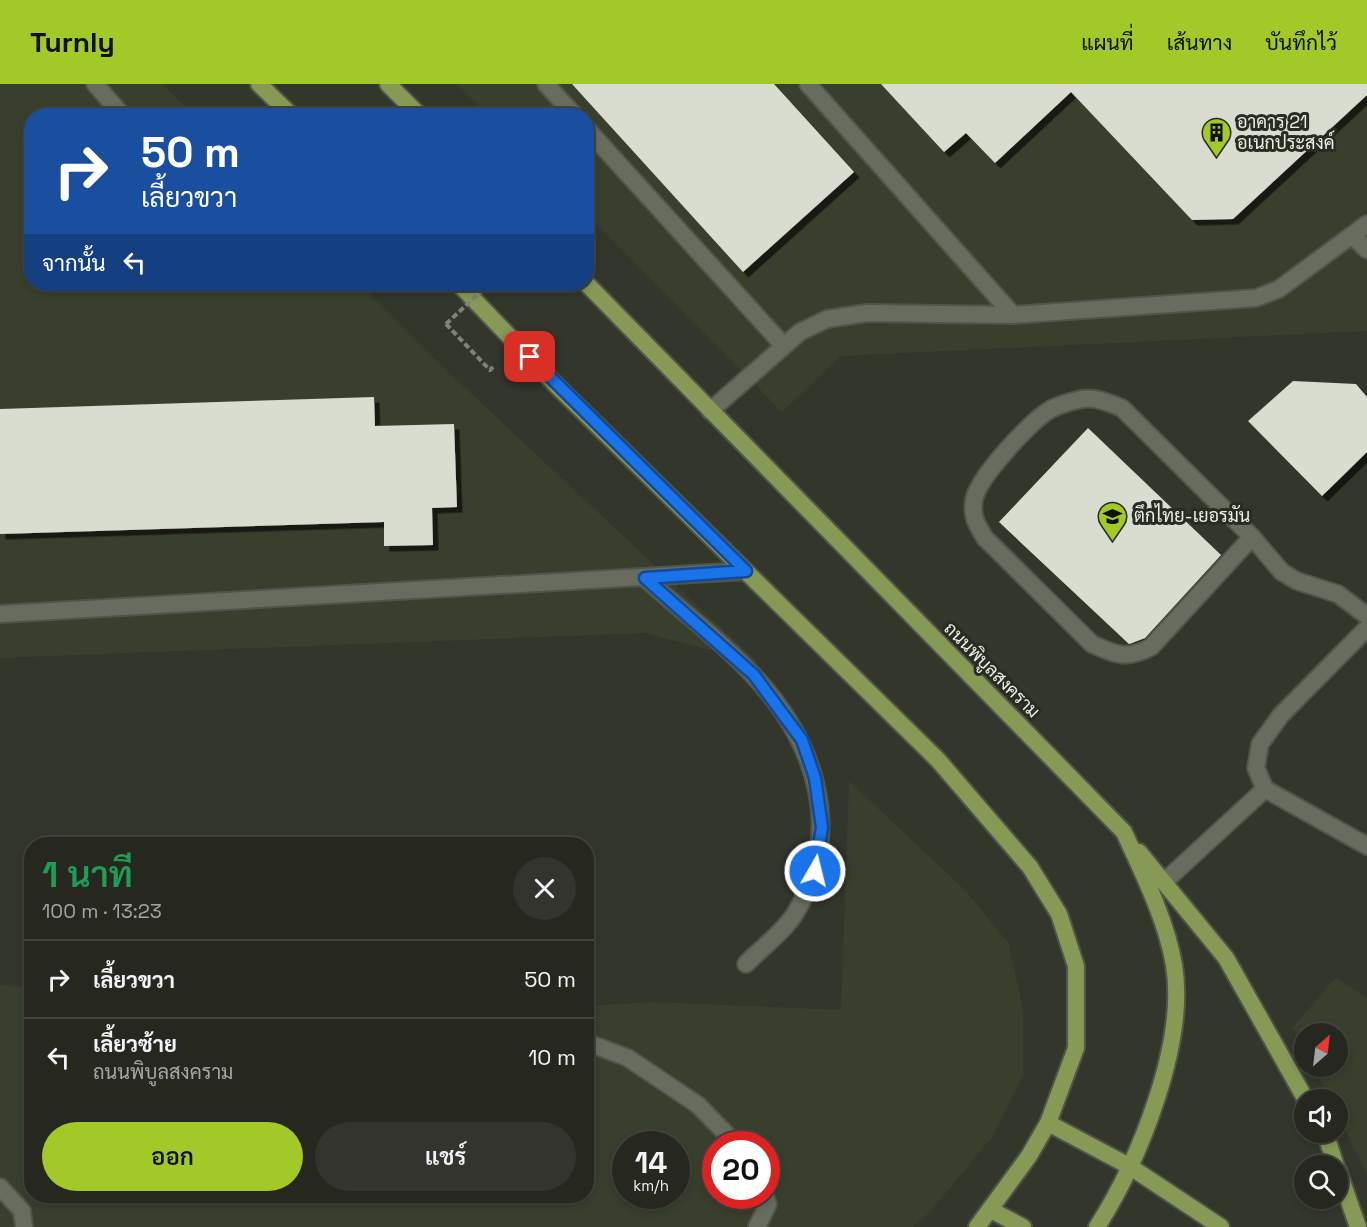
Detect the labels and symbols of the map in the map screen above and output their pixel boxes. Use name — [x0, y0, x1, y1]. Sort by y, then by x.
place label: อาคาร 21 อเนกประสงค์ — [1237, 110, 1335, 154]
building icon: อาคาร 21 อเนกประสงค์ — [1200, 116, 1232, 158]
pin — [504, 331, 555, 382]
school or university icon: ตึกไทย-เยอรมัน — [1097, 500, 1129, 542]
place label: ตึกไทย-เยอรมัน — [1134, 503, 1250, 527]
street label: ถนนพิบูลสงคราม — [938, 617, 1045, 724]
position arrow — [783, 839, 847, 903]
north arrow — [1294, 1023, 1348, 1077]
speed limit sign: 20 — [702, 1131, 780, 1209]

